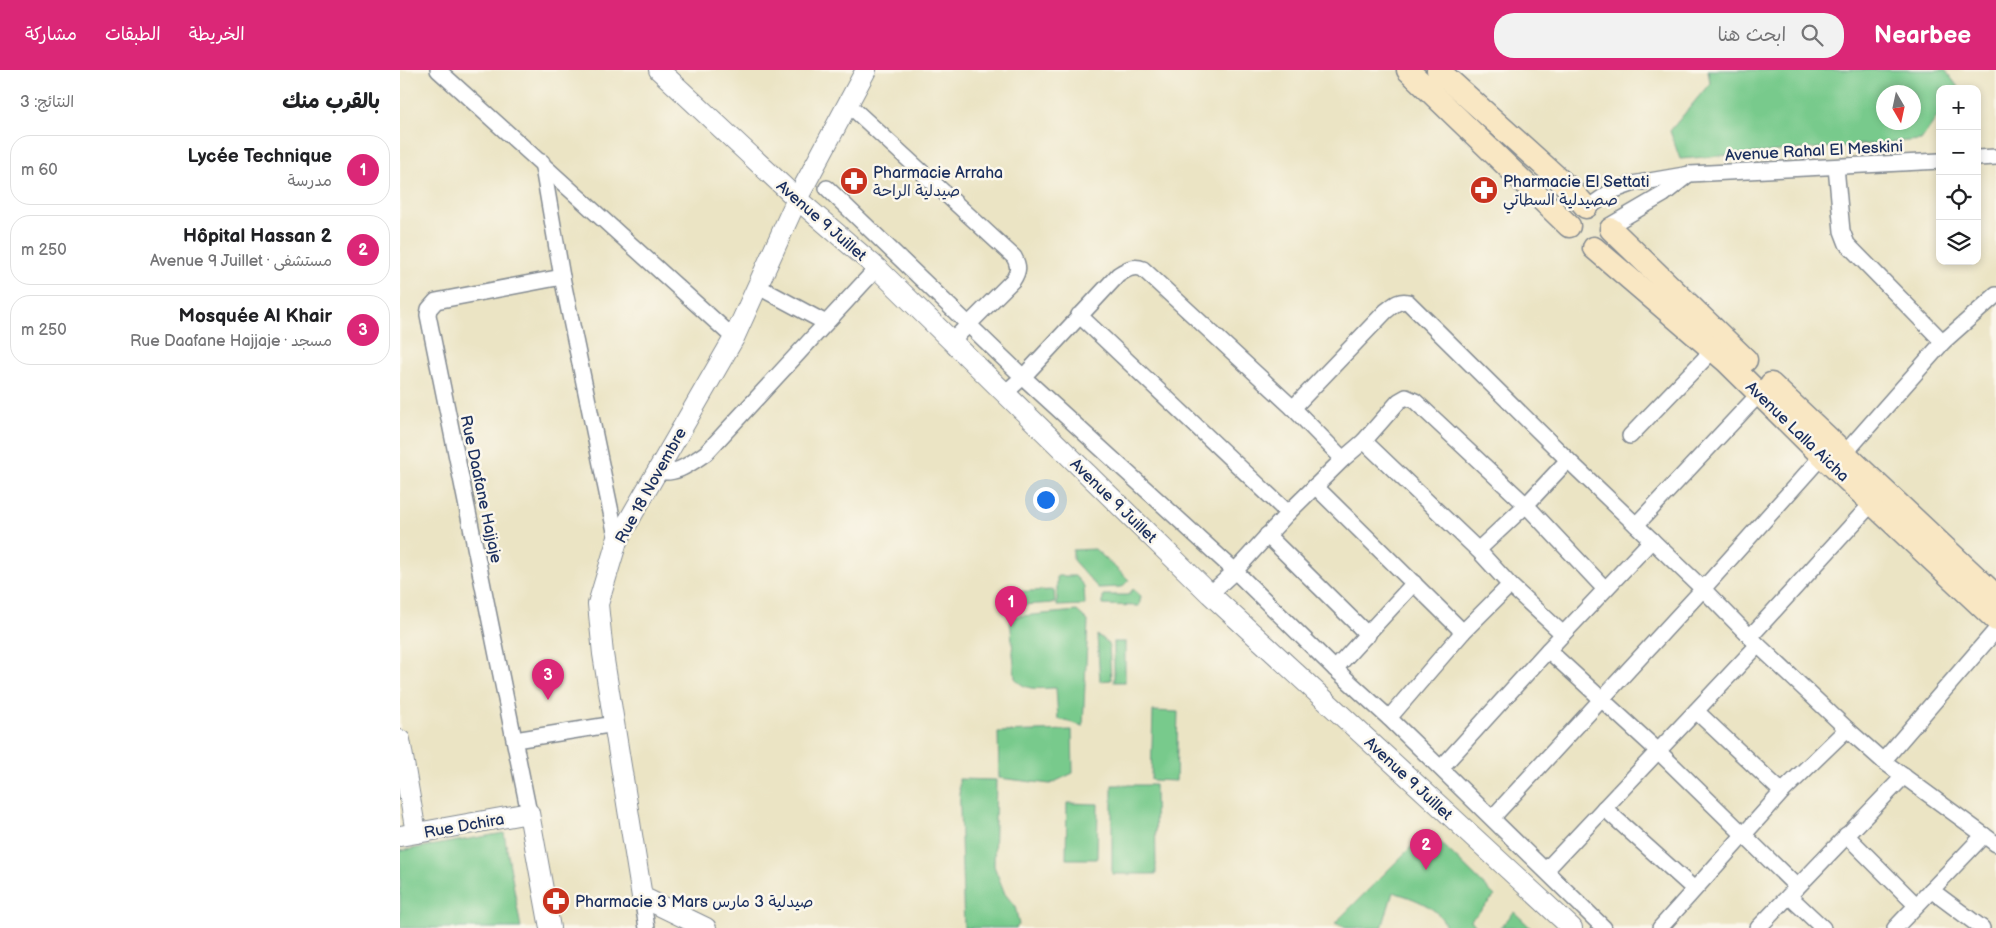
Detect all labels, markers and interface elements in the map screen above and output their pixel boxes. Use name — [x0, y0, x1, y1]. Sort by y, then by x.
search box — [1494, 13, 1844, 58]
icon: search — [1798, 21, 1826, 49]
text: Nearbee — [1874, 21, 1971, 50]
text: مشاركة — [25, 24, 77, 45]
text: الطبقات — [105, 24, 161, 45]
text: الخريطة — [189, 24, 245, 45]
text: ابحث هنا — [1717, 24, 1786, 47]
north arrow — [1876, 85, 1921, 130]
map controls — [1936, 85, 1981, 265]
button: + — [1936, 85, 1981, 130]
text: بالقرب منك — [282, 89, 380, 114]
text: النتائج: 3 — [20, 93, 74, 112]
button: − — [1936, 130, 1981, 175]
street label: Avenue Rahal El Meskini — [1725, 137, 1904, 166]
text: Lycée Technique — [188, 145, 332, 168]
text: 60 m — [21, 161, 58, 180]
text: 1 — [360, 161, 366, 180]
place label: Pharmacie Arraha صيدلية الراحة — [873, 164, 1003, 201]
pharmacy icon: Pharmacie Arraha صيدلية الراحة — [839, 166, 869, 196]
text: مدرسة — [287, 172, 332, 191]
place label: Pharmacie El Settati صصيدلية السطاتي — [1503, 173, 1649, 214]
pharmacy icon: Pharmacie El Settati صصيدلية السطاتي — [1469, 175, 1499, 205]
button: locate — [1936, 175, 1981, 220]
street label: Avenue 9 Juillet — [772, 177, 870, 265]
button: layers — [1936, 220, 1981, 265]
text: Hôpital Hassan 2 — [183, 225, 332, 248]
text: 250 m — [21, 241, 67, 260]
text: 2 — [358, 241, 368, 260]
text: مستشفى · Avenue 9 Juillet — [150, 252, 332, 271]
text: Mosquée Al Khair — [179, 305, 332, 328]
text: 250 m — [21, 321, 67, 340]
text: 3 — [358, 321, 368, 340]
text: مسجد · Rue Daafane Hajjaje — [130, 332, 332, 351]
street label: Avenue Lalla Aicha — [1741, 378, 1853, 486]
street label: Rue Daafane Hajjaje — [456, 414, 506, 565]
street label: Rue 18 Novembre — [612, 424, 691, 547]
street label: Avenue 9 Juillet — [1066, 455, 1160, 547]
your location — [1033, 487, 1059, 513]
pin: 1 — [995, 586, 1027, 627]
pin: 3 — [532, 659, 564, 700]
street label: Avenue 9 Juillet — [1360, 734, 1456, 825]
street label: Rue Dchira — [423, 810, 506, 843]
pin: 2 — [1410, 829, 1442, 870]
pharmacy icon: Pharmacie 3 Mars صيدلية 3 مارس — [541, 886, 571, 916]
place label: Pharmacie 3 Mars صيدلية 3 مارس — [575, 893, 813, 912]

